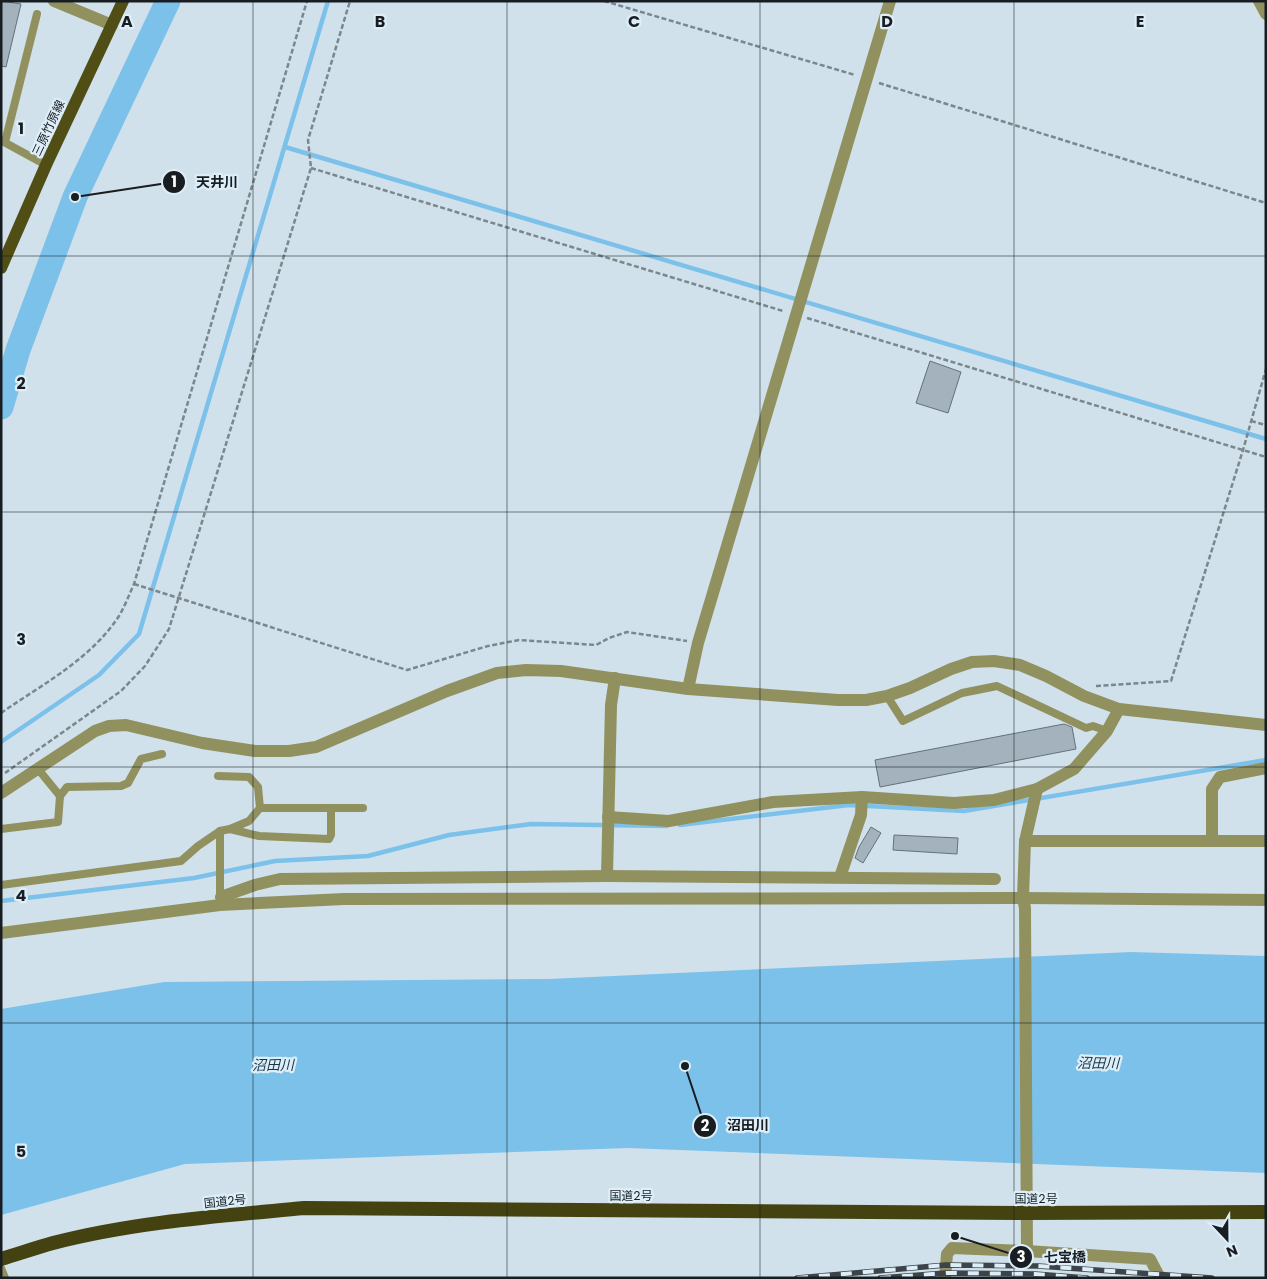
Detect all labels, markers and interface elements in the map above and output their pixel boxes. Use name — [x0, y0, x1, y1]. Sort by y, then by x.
text: A — [121, 10, 133, 33]
text: B — [375, 10, 385, 33]
text: C — [628, 10, 640, 33]
text: D — [881, 10, 893, 33]
text: E — [1136, 10, 1144, 33]
street label: 三原竹原線 — [28, 97, 68, 159]
text: 1 — [18, 117, 24, 140]
callout: 天井川 — [161, 168, 248, 197]
text: 1 — [171, 171, 177, 192]
text: 天井川 — [196, 172, 238, 192]
text: 2 — [16, 372, 26, 395]
text: 3 — [16, 628, 26, 651]
text: 4 — [16, 884, 27, 907]
water label: 沼田川 — [1077, 1053, 1121, 1073]
water label: 沼田川 — [252, 1055, 296, 1075]
callout: 沼田川 — [692, 1111, 779, 1140]
text: 2 — [701, 1115, 710, 1136]
text: 沼田川 — [727, 1115, 769, 1135]
text: 5 — [16, 1140, 26, 1163]
street label: 国道2号 — [610, 1187, 652, 1204]
street label: 国道2号 — [203, 1190, 247, 1212]
street label: 国道2号 — [1015, 1190, 1057, 1207]
north arrow — [1202, 1214, 1252, 1264]
text: N — [1223, 1240, 1240, 1262]
callout: 七宝橋 — [1009, 1243, 1096, 1272]
text: 3 — [1016, 1246, 1026, 1267]
text: 七宝橋 — [1044, 1247, 1086, 1267]

